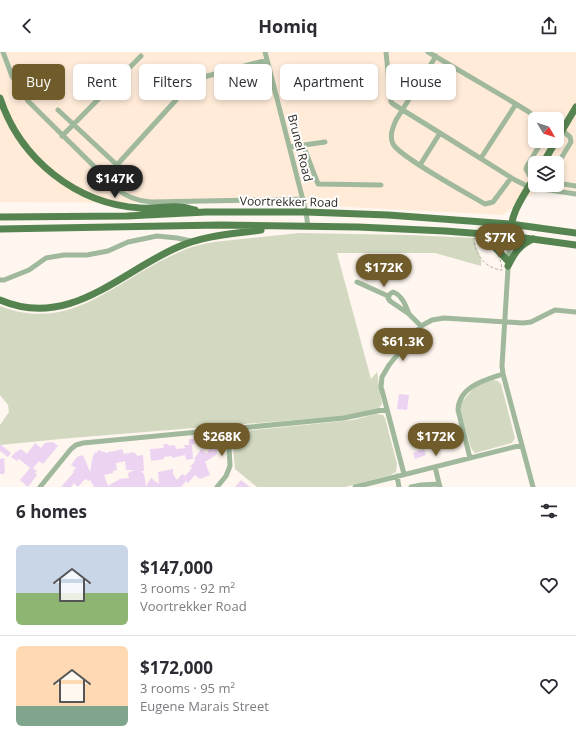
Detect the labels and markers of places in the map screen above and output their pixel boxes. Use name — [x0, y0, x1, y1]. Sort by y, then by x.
pin: $147K — [87, 165, 143, 199]
pin: $77K — [476, 224, 524, 258]
pin: $172K — [356, 254, 412, 288]
pin: $61.3K — [370, 328, 436, 362]
pin: $268K — [194, 423, 250, 457]
pin: $172K — [408, 423, 464, 457]

